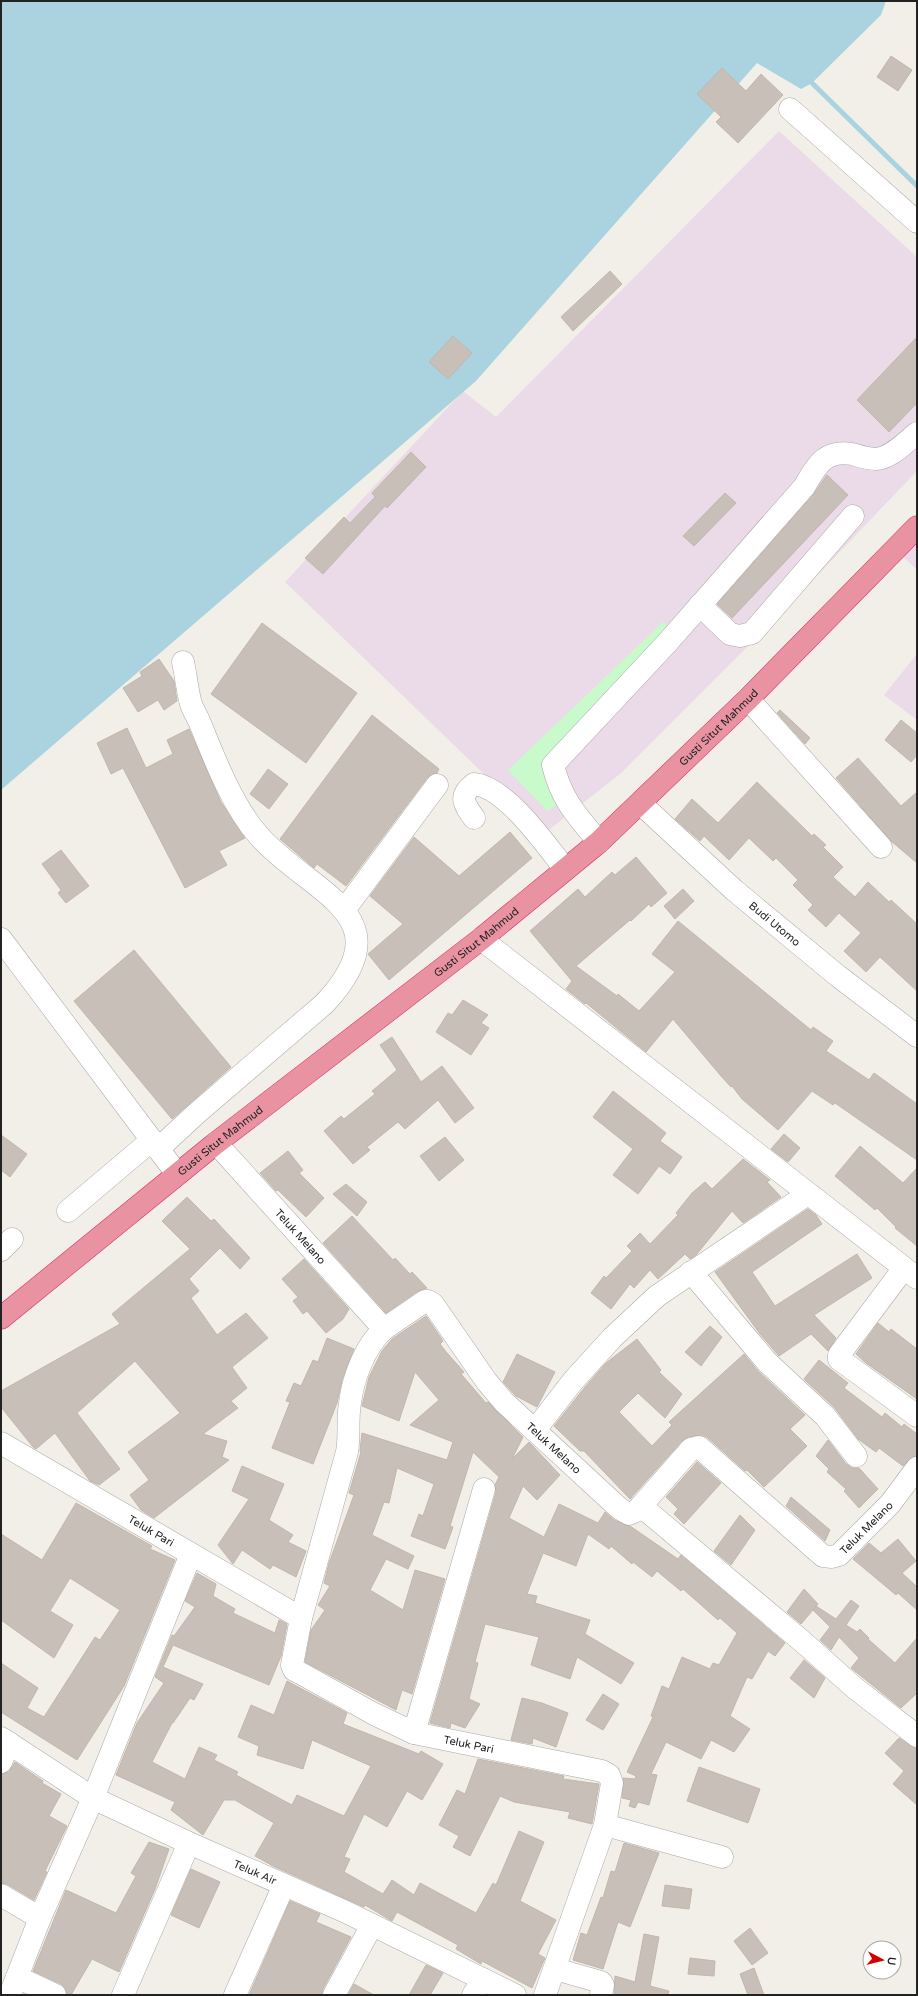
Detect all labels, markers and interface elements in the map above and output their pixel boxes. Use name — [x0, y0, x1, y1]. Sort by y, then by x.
street label: Gusti Situt Mahmud — [676, 686, 761, 768]
street label: Budi Utomo — [746, 899, 803, 949]
street label: Gusti Situt Mahmud — [431, 904, 521, 980]
street label: Gusti Situt Mahmud — [175, 1103, 265, 1178]
street label: Teluk Melano — [272, 1206, 329, 1267]
street label: Teluk Melano — [524, 1420, 584, 1477]
street label: Teluk Melano — [837, 1498, 896, 1557]
street label: Teluk Pari — [126, 1512, 177, 1549]
street label: Teluk Pari — [443, 1733, 495, 1755]
street label: Teluk Air — [232, 1857, 279, 1887]
north arrow — [862, 1940, 902, 1980]
text: U — [884, 1956, 898, 1966]

